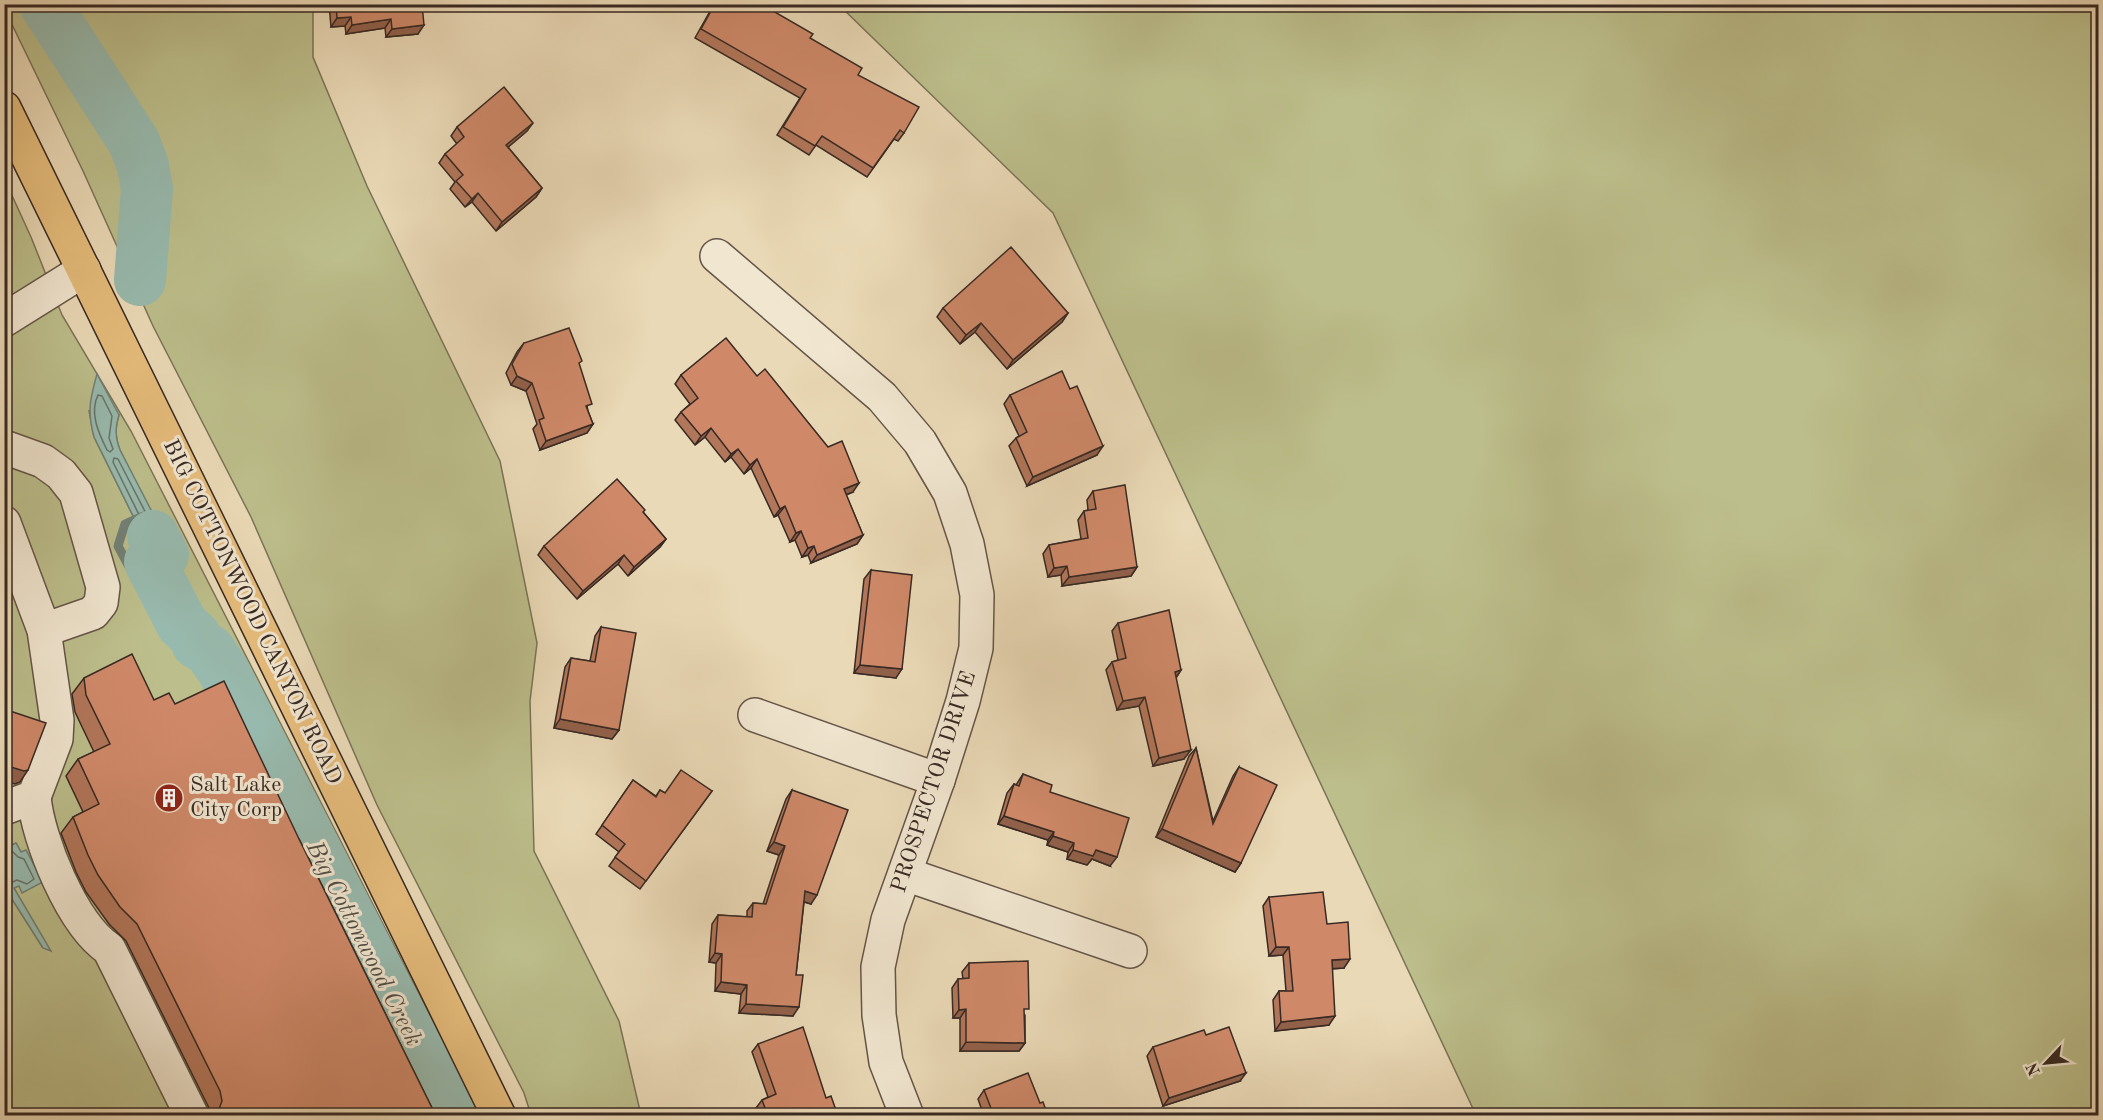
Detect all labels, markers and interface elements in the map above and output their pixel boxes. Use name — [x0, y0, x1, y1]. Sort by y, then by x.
street label: BIG COTTONWOOD CANYON ROAD — [159, 436, 345, 788]
street label: PROSPECTOR DRIVE — [888, 669, 980, 895]
place label: Salt Lake City Corp — [190, 774, 282, 821]
building icon: Salt Lake City Corp — [153, 782, 185, 814]
water label: Big Cottonwood Creek — [300, 837, 425, 1050]
north arrow — [2016, 1033, 2076, 1093]
text: N — [2024, 1059, 2044, 1078]

